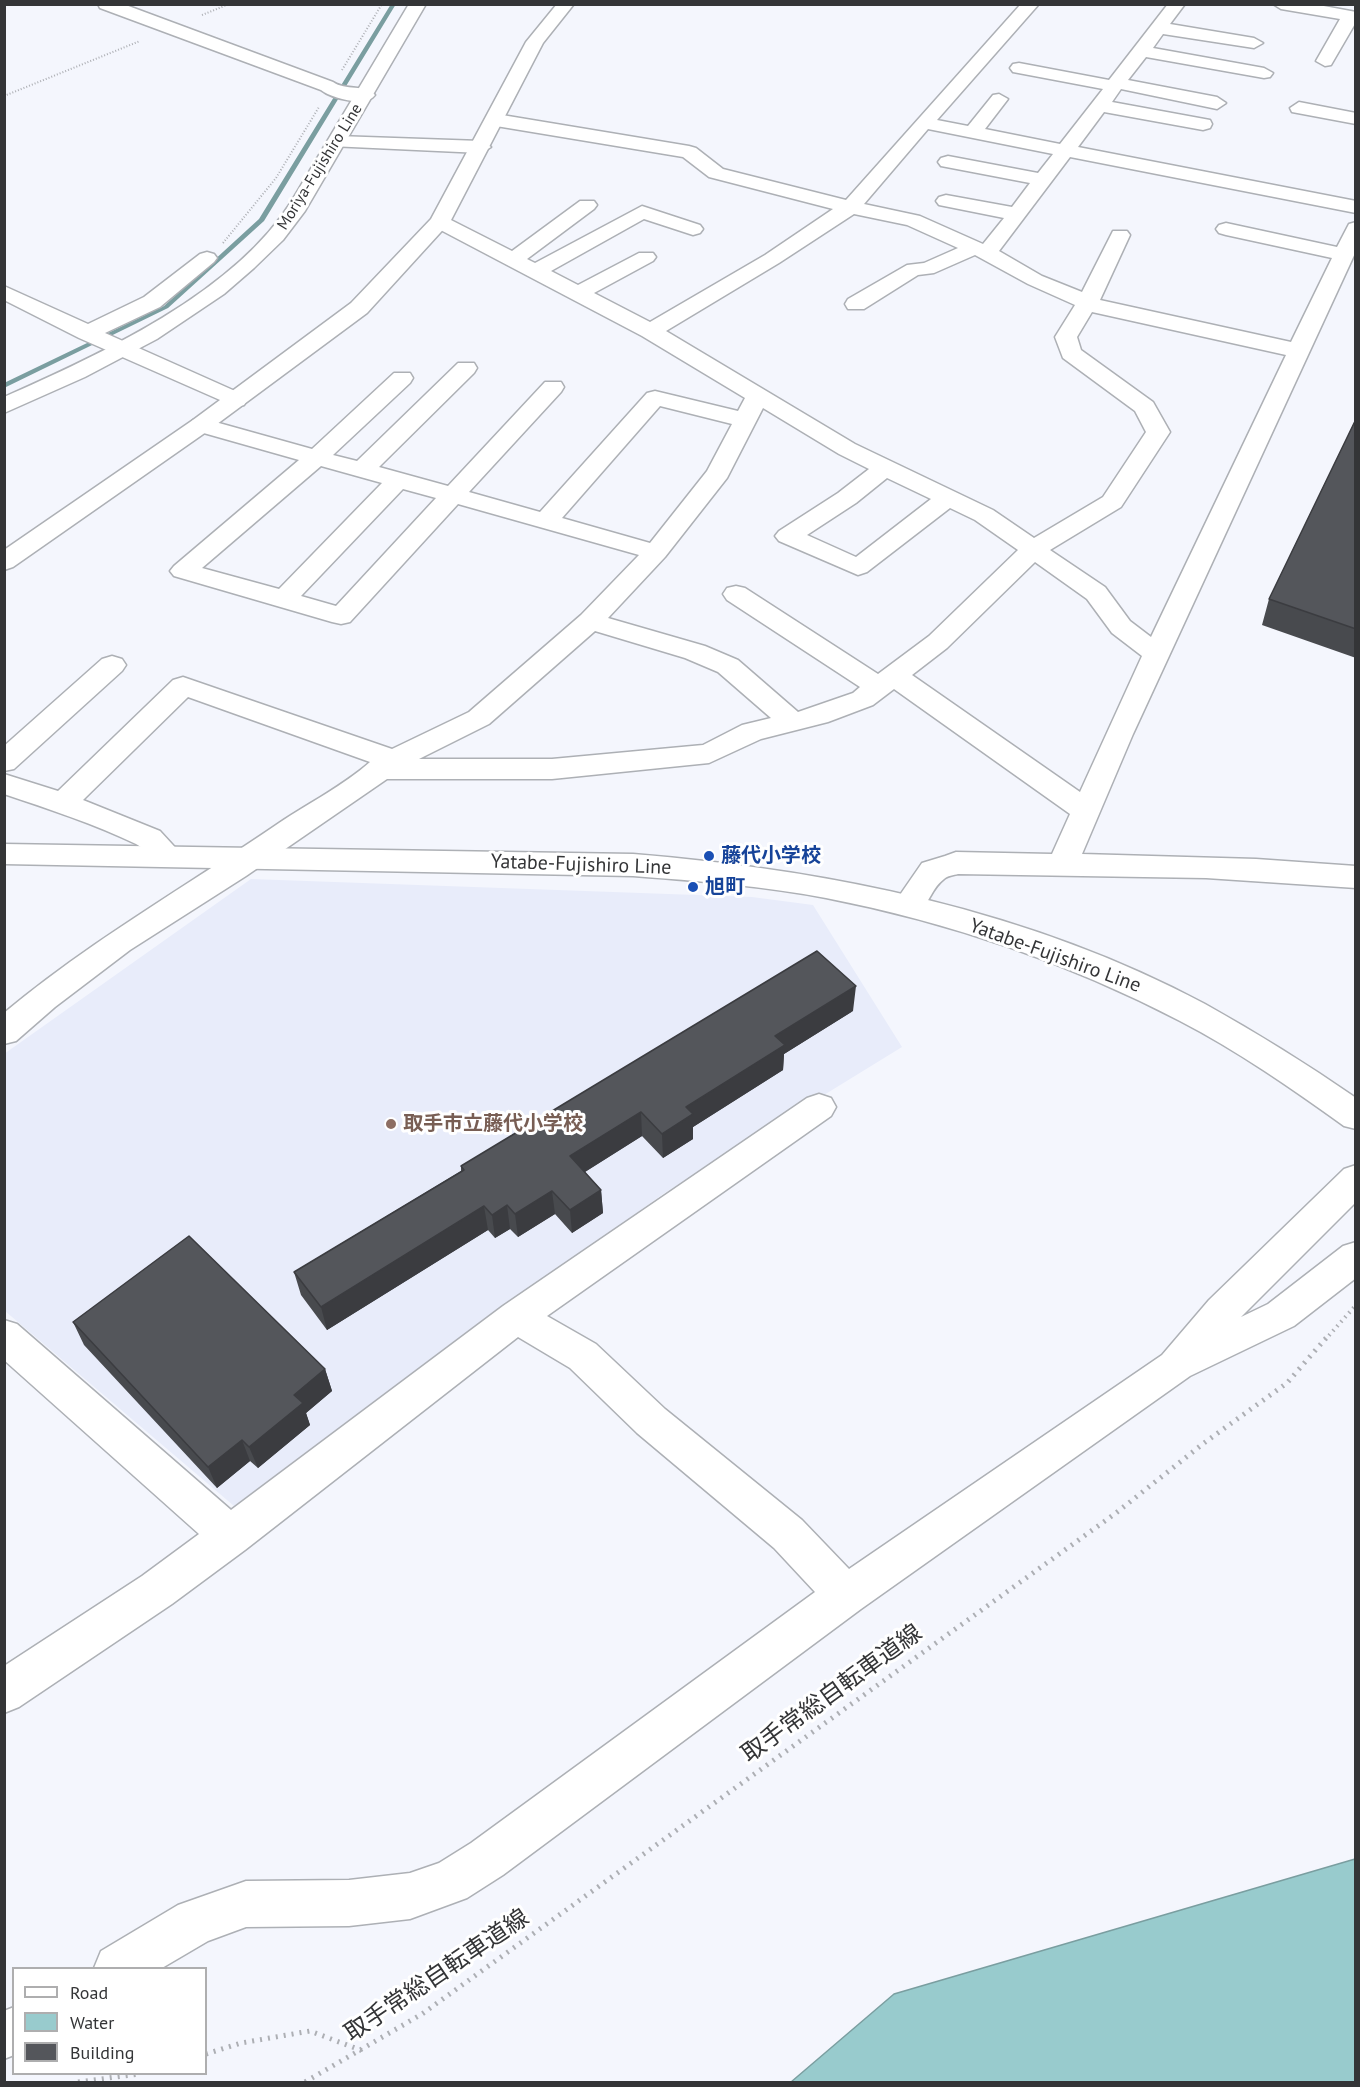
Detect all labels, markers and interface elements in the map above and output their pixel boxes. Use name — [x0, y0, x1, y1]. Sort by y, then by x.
street label: Moriya-Fujishiro Line — [273, 100, 367, 234]
place label: 藤代小学校 — [721, 844, 821, 868]
marker: 藤代小学校 — [702, 849, 716, 863]
street label: Yatabe-Fujishiro Line — [490, 850, 672, 880]
place label: 旭町 — [705, 875, 745, 899]
marker: 旭町 — [686, 880, 700, 894]
street label: Yatabe-Fujishiro Line — [966, 914, 1144, 998]
place label: 取手市立藤代小学校 — [403, 1112, 583, 1136]
marker: 取手市立藤代小学校 — [384, 1117, 398, 1131]
street label: 取手常総自転車道線 — [736, 1619, 928, 1769]
street label: 取手常総自転車道線 — [339, 1904, 535, 2048]
legend — [12, 1967, 207, 2075]
text: Road — [70, 1981, 108, 2004]
text: Water — [70, 2011, 114, 2034]
text: Building — [70, 2041, 134, 2064]

